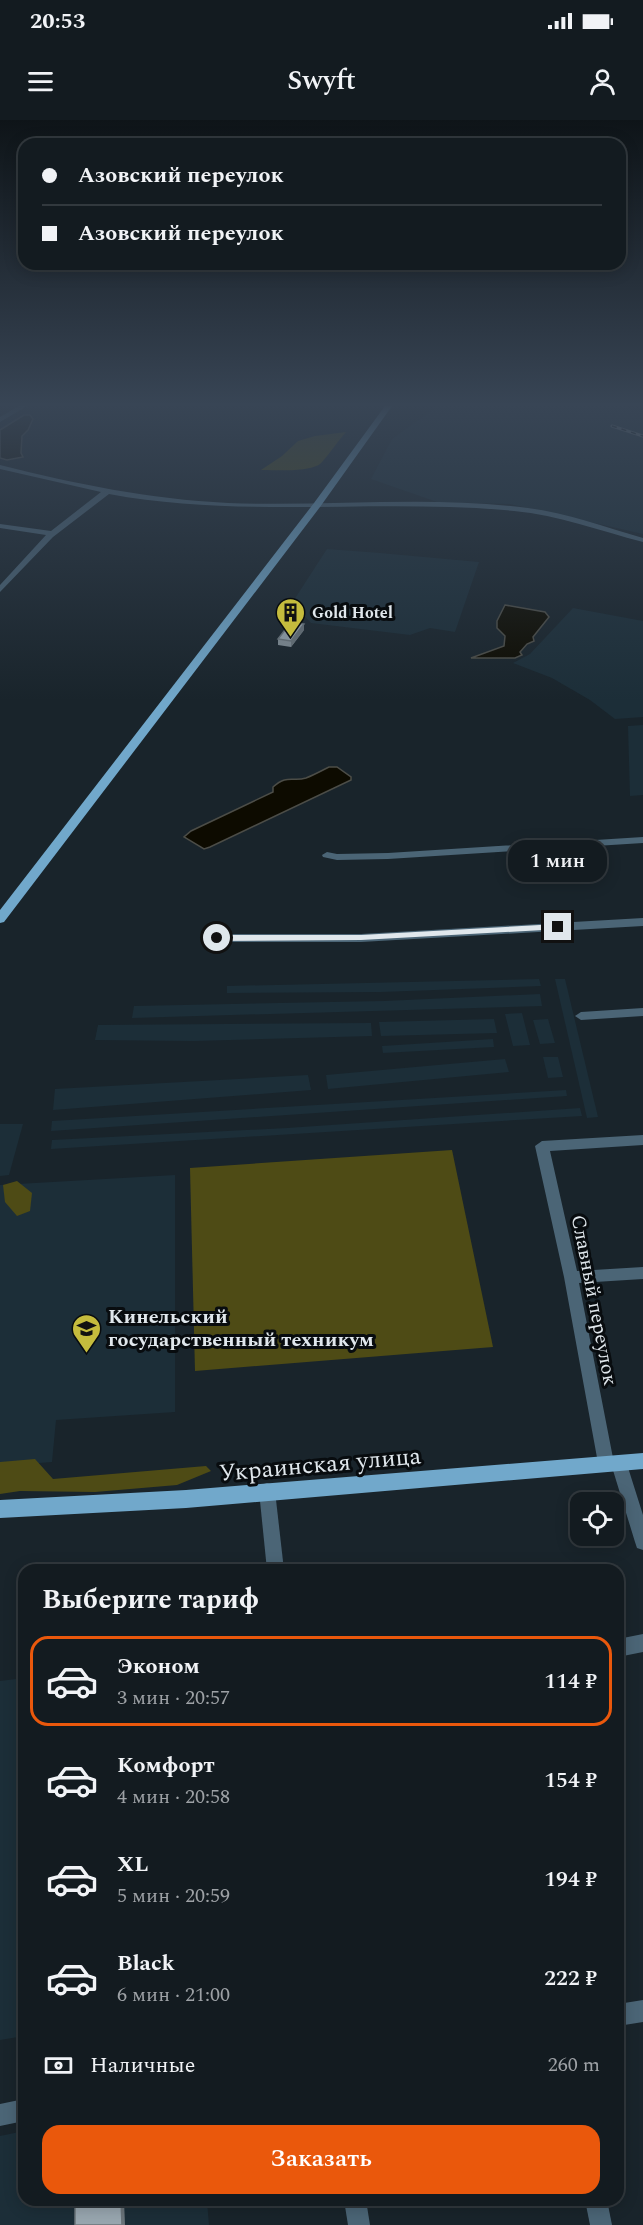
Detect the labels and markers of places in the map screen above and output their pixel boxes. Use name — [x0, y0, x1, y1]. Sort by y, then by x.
building icon: Gold Hotel — [275, 596, 307, 638]
place label: Gold Hotel — [312, 601, 393, 625]
place label: Кинельский государственный техникум — [108, 1302, 374, 1355]
school or university icon: Кинельский государственный техникум — [71, 1312, 103, 1354]

